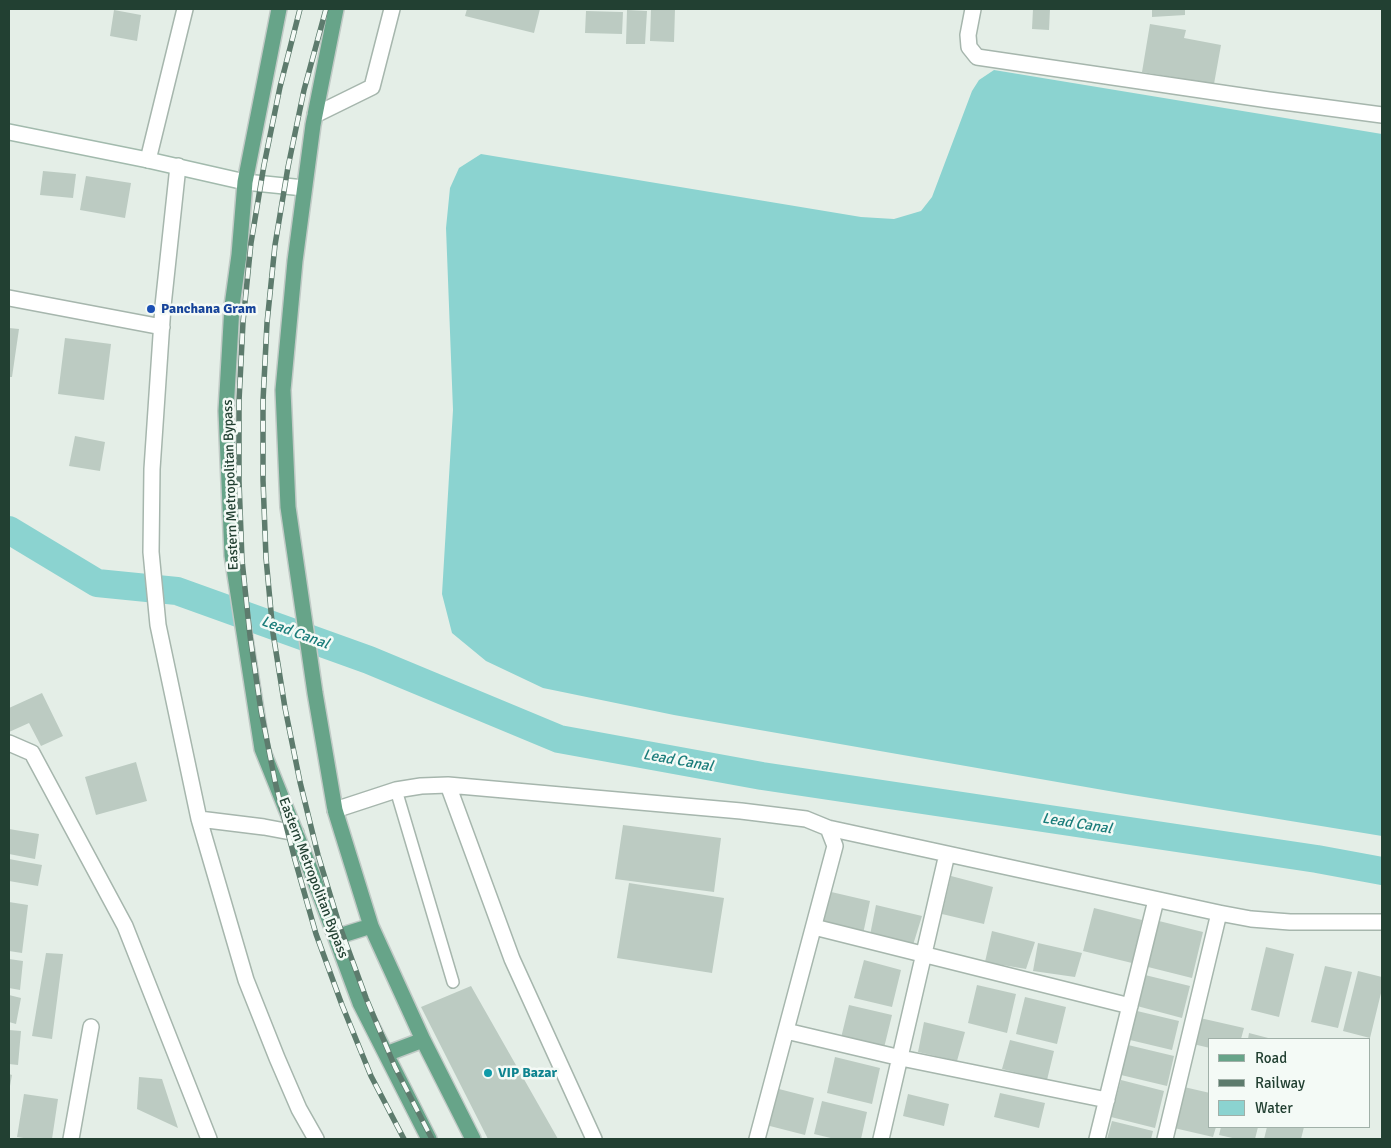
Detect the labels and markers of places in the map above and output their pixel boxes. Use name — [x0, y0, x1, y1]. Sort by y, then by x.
place label: Panchana Gram — [161, 301, 256, 317]
marker: Panchana Gram — [145, 303, 157, 315]
place label: VIP Bazar — [498, 1065, 557, 1081]
marker: VIP Bazar — [482, 1067, 494, 1079]

